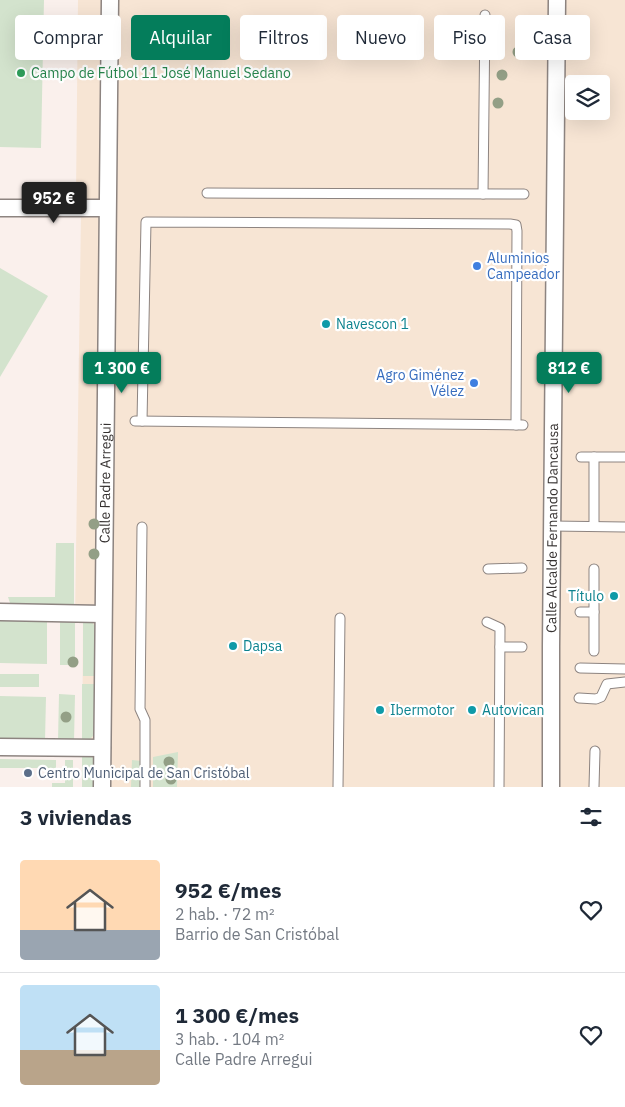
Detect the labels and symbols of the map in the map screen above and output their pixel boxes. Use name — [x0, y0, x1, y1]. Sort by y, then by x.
place label: Campo de Fútbol 11 José Manuel Sedano — [31, 64, 291, 82]
marker: Campo de Fútbol 11 José Manuel Sedano — [15, 67, 27, 79]
pin: 952 € — [19, 182, 89, 224]
place label: Aluminios Campeador — [487, 249, 560, 283]
marker: Aluminios Campeador — [471, 260, 483, 272]
place label: Navescon 1 — [336, 315, 409, 333]
marker: Navescon 1 — [320, 318, 332, 330]
pin: 1 300 € — [76, 352, 168, 394]
pin: 812 € — [534, 352, 604, 394]
place label: Agro Giménez Vélez — [376, 366, 465, 400]
marker: Agro Giménez Vélez — [468, 377, 480, 389]
street label: Calle Padre Arregui — [95, 423, 115, 543]
street label: Calle Alcalde Fernando Dancausa — [542, 423, 562, 633]
place label: Título — [568, 587, 604, 605]
marker: Título — [608, 590, 620, 602]
place label: Dapsa — [243, 637, 283, 655]
marker: Dapsa — [227, 640, 239, 652]
place label: Ibermotor — [390, 701, 454, 719]
place label: Autovican — [482, 701, 544, 719]
marker: Ibermotor — [374, 704, 386, 716]
marker: Autovican — [466, 704, 478, 716]
place label: Centro Municipal de San Cristóbal — [38, 764, 250, 782]
marker: Centro Municipal de San Cristóbal — [22, 767, 34, 779]

